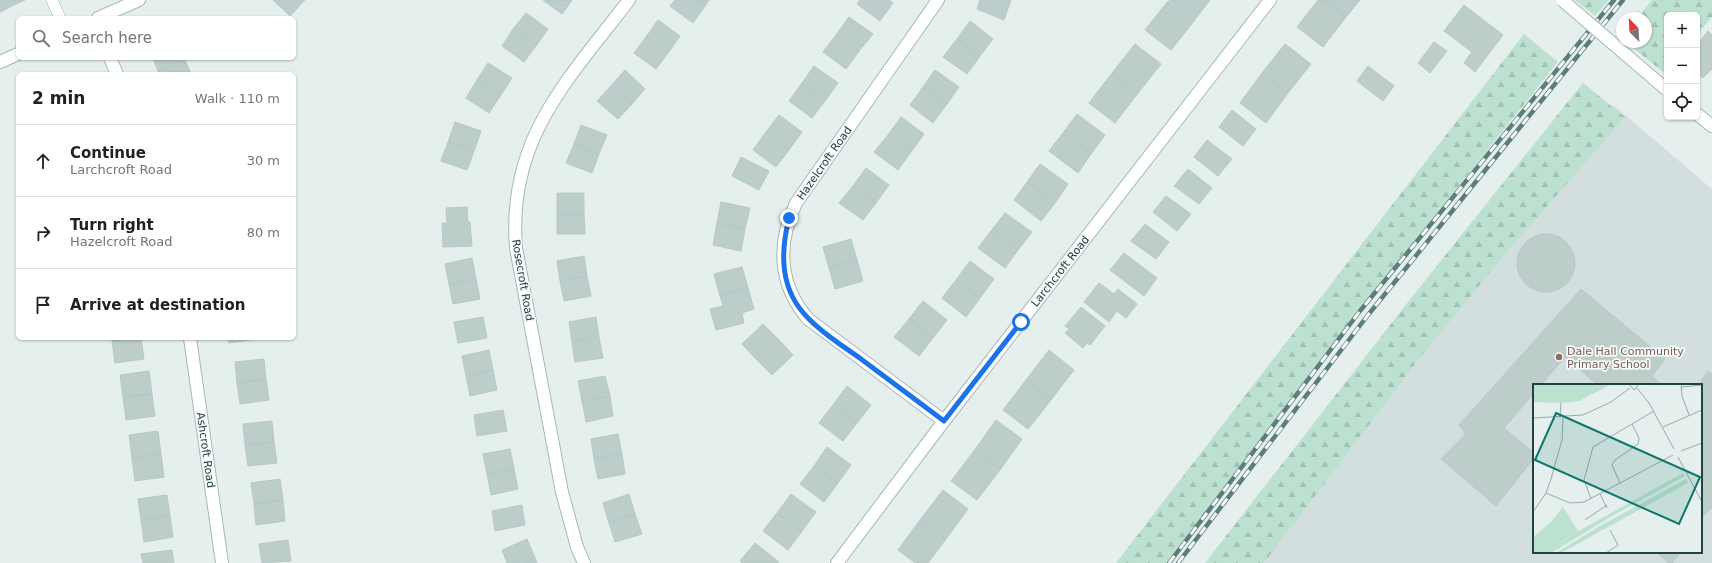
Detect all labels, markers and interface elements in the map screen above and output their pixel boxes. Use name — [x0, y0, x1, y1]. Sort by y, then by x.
north arrow — [1616, 12, 1652, 48]
map controls — [1664, 12, 1700, 120]
button: + — [1664, 12, 1700, 48]
search box — [16, 16, 296, 60]
icon: search — [30, 27, 52, 49]
text: Search here — [62, 29, 152, 47]
button: − — [1664, 48, 1700, 84]
button: locate — [1664, 84, 1700, 120]
text: 2 min — [32, 88, 85, 108]
text: Walk · 110 m — [195, 91, 280, 106]
street label: Hazelcroft Road — [794, 124, 855, 203]
text: Continue — [70, 144, 146, 162]
icon: ahead — [32, 150, 54, 172]
text: 30 m — [247, 153, 280, 168]
text: Larchcroft Road — [70, 162, 172, 177]
route end — [780, 209, 798, 227]
text: Turn right — [70, 216, 154, 234]
icon: right — [32, 222, 54, 244]
text: 80 m — [247, 225, 280, 240]
street label: Larchcroft Road — [1029, 233, 1092, 309]
text: Hazelcroft Road — [70, 234, 173, 249]
street label: Rosecroft Road — [509, 238, 536, 322]
icon: arrive — [32, 294, 54, 316]
text: Arrive at destination — [70, 296, 245, 314]
route start — [1012, 313, 1030, 331]
place label: Dale Hall Community Primary School — [1567, 345, 1684, 371]
marker: Dale Hall Community Primary School — [1554, 352, 1564, 362]
inset map — [1533, 384, 1702, 553]
street label: Ashcroft Road — [194, 411, 217, 489]

